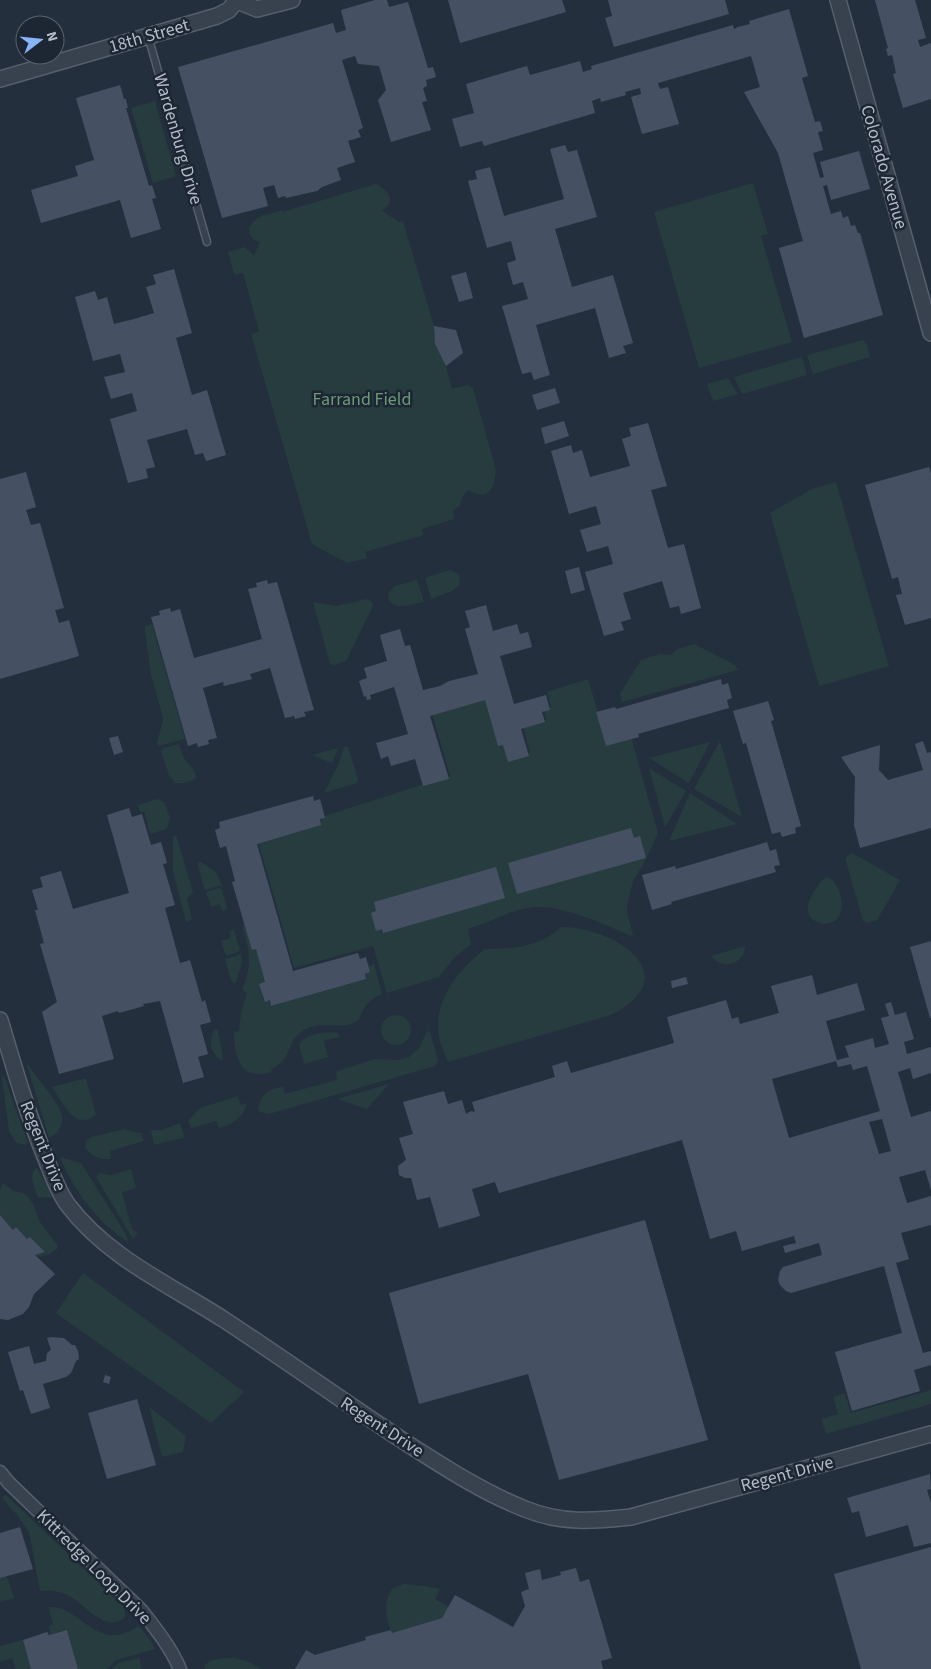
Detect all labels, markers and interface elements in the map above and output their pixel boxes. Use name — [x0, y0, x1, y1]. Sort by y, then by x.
street label: 18th Street — [106, 13, 192, 59]
north arrow — [15, 15, 65, 65]
text: N — [41, 29, 62, 44]
street label: Wardenburg Drive — [147, 71, 209, 208]
street label: Colorado Avenue — [854, 102, 914, 232]
park label: Farrand Field — [313, 387, 411, 412]
street label: Regent Drive — [14, 1097, 72, 1195]
street label: Regent Drive — [335, 1391, 429, 1463]
street label: Regent Drive — [738, 1450, 836, 1498]
street label: Kittredge Loop Drive — [31, 1504, 157, 1630]

